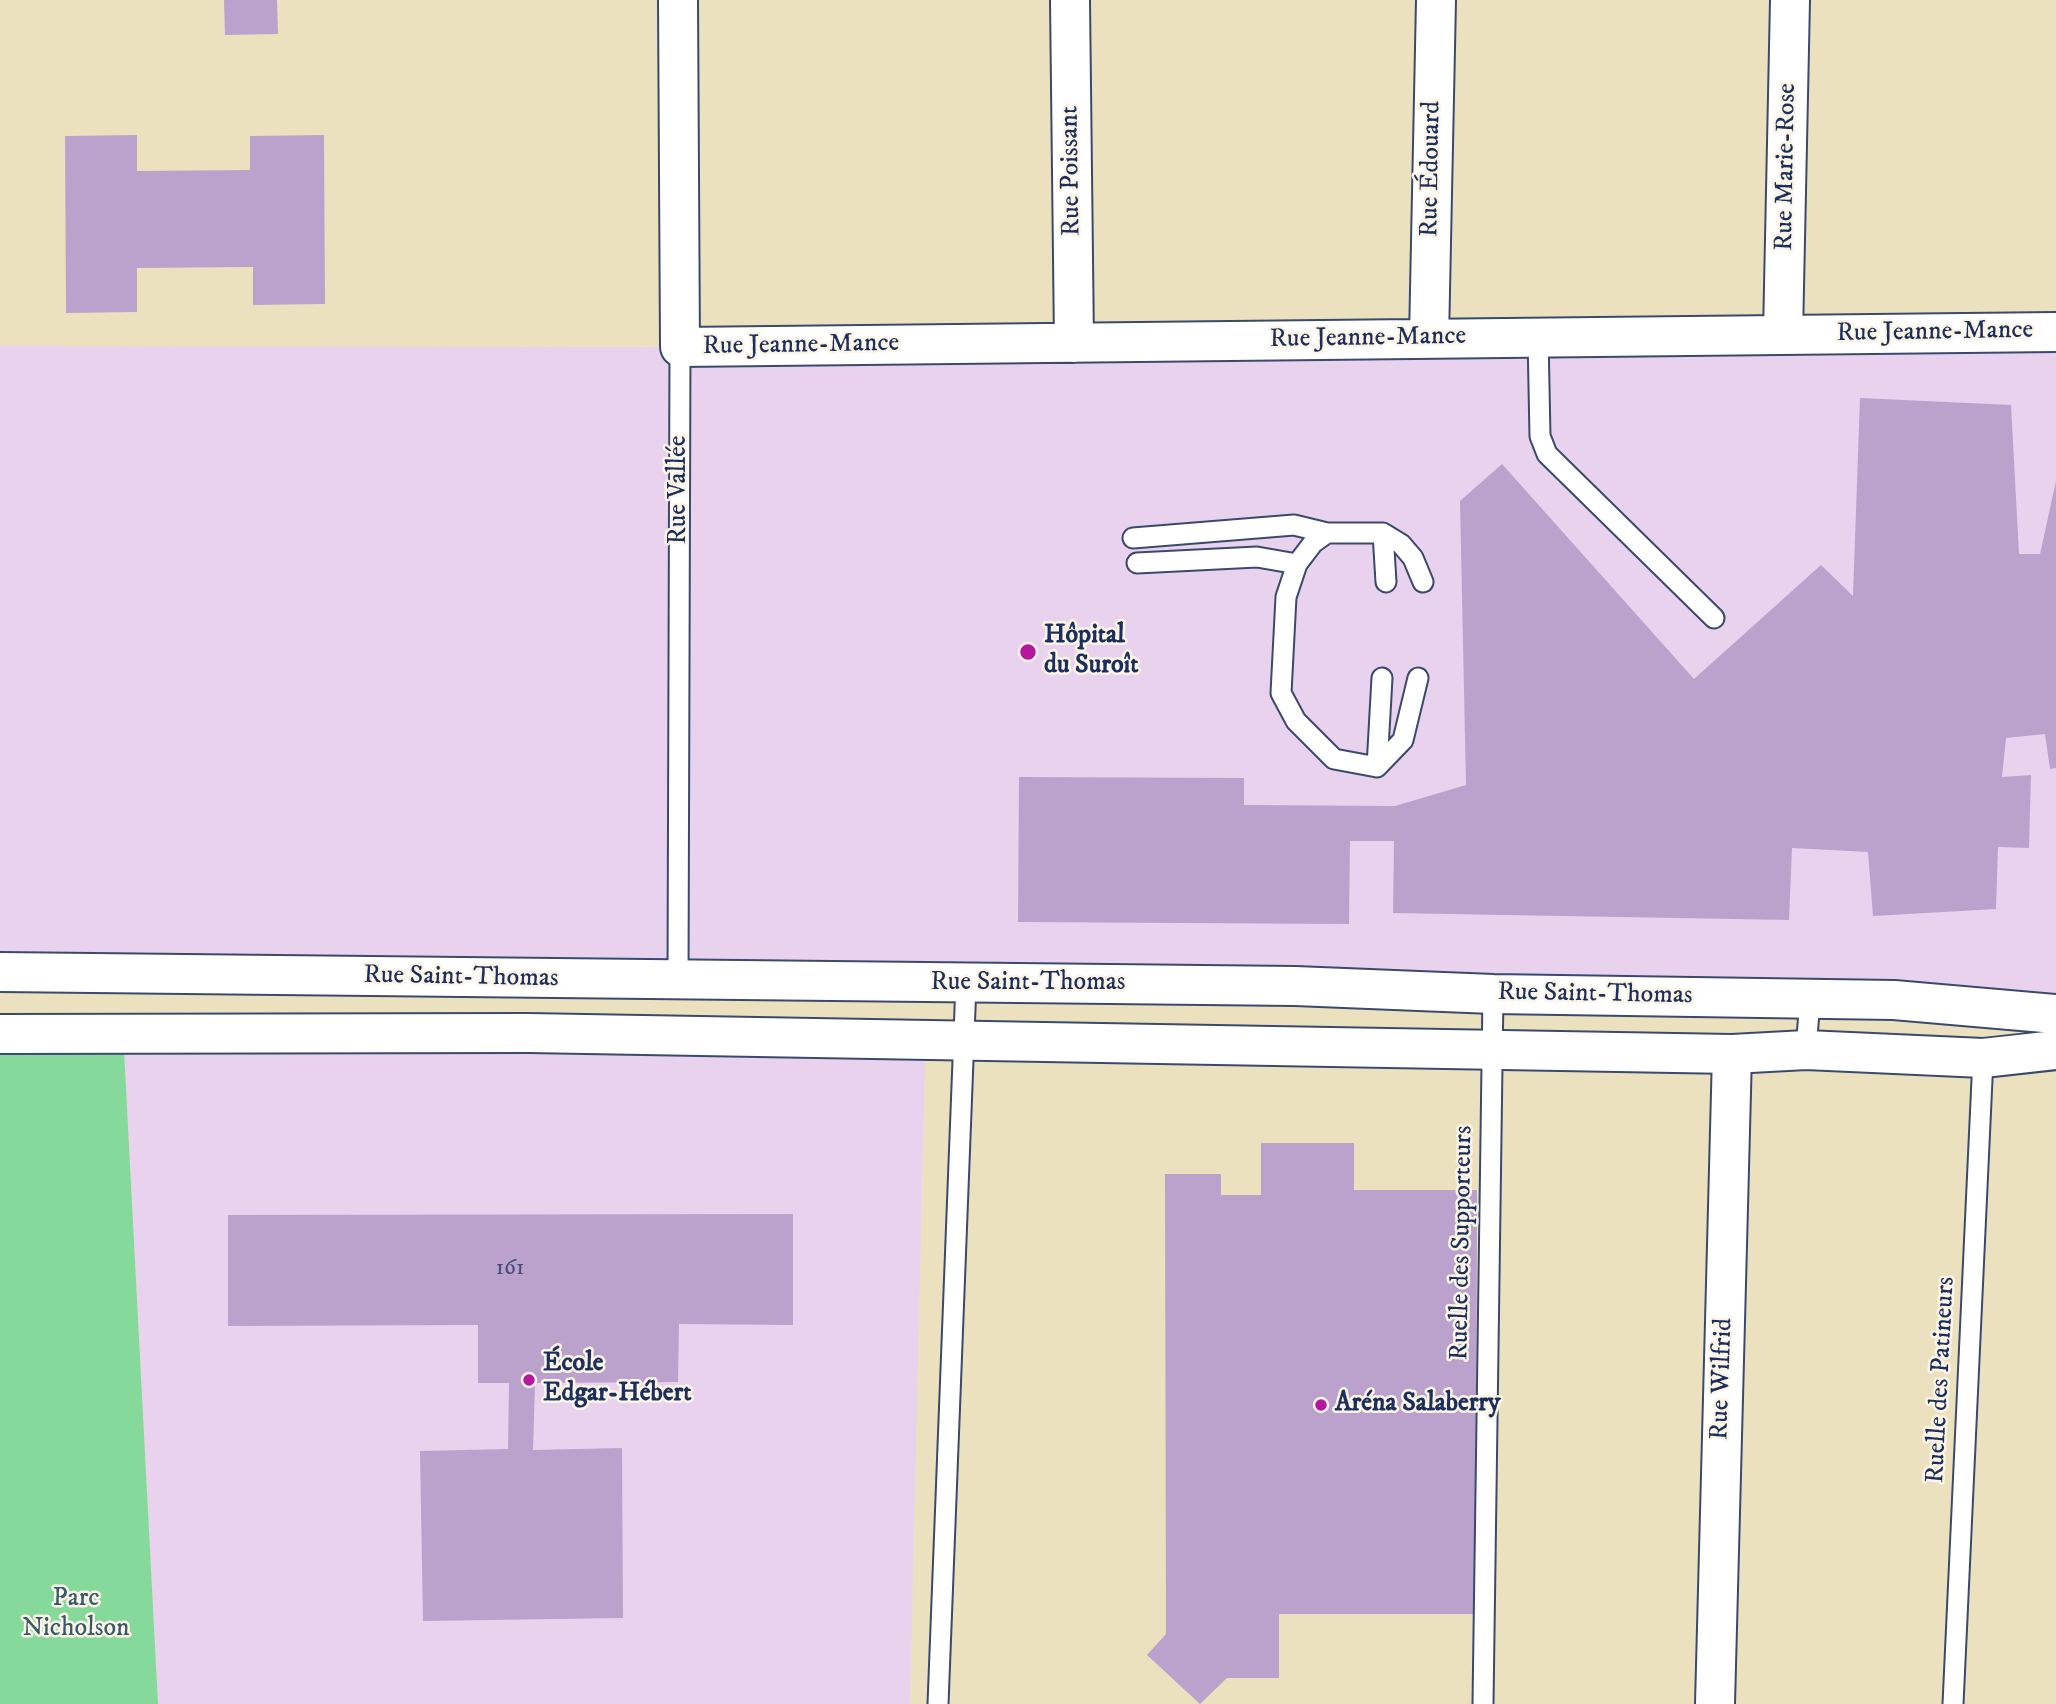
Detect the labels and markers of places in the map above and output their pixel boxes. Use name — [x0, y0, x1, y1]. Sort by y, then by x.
place label: Hôpital du Suroît — [1044, 621, 1139, 682]
marker: Hôpital du Suroît — [1018, 642, 1038, 662]
place label: École Edgar-Hébert — [543, 1349, 691, 1410]
marker: École Edgar-Hébert — [521, 1372, 537, 1388]
place label: Aréna Salaberry — [1335, 1389, 1500, 1421]
marker: Aréna Salaberry — [1313, 1397, 1329, 1413]

